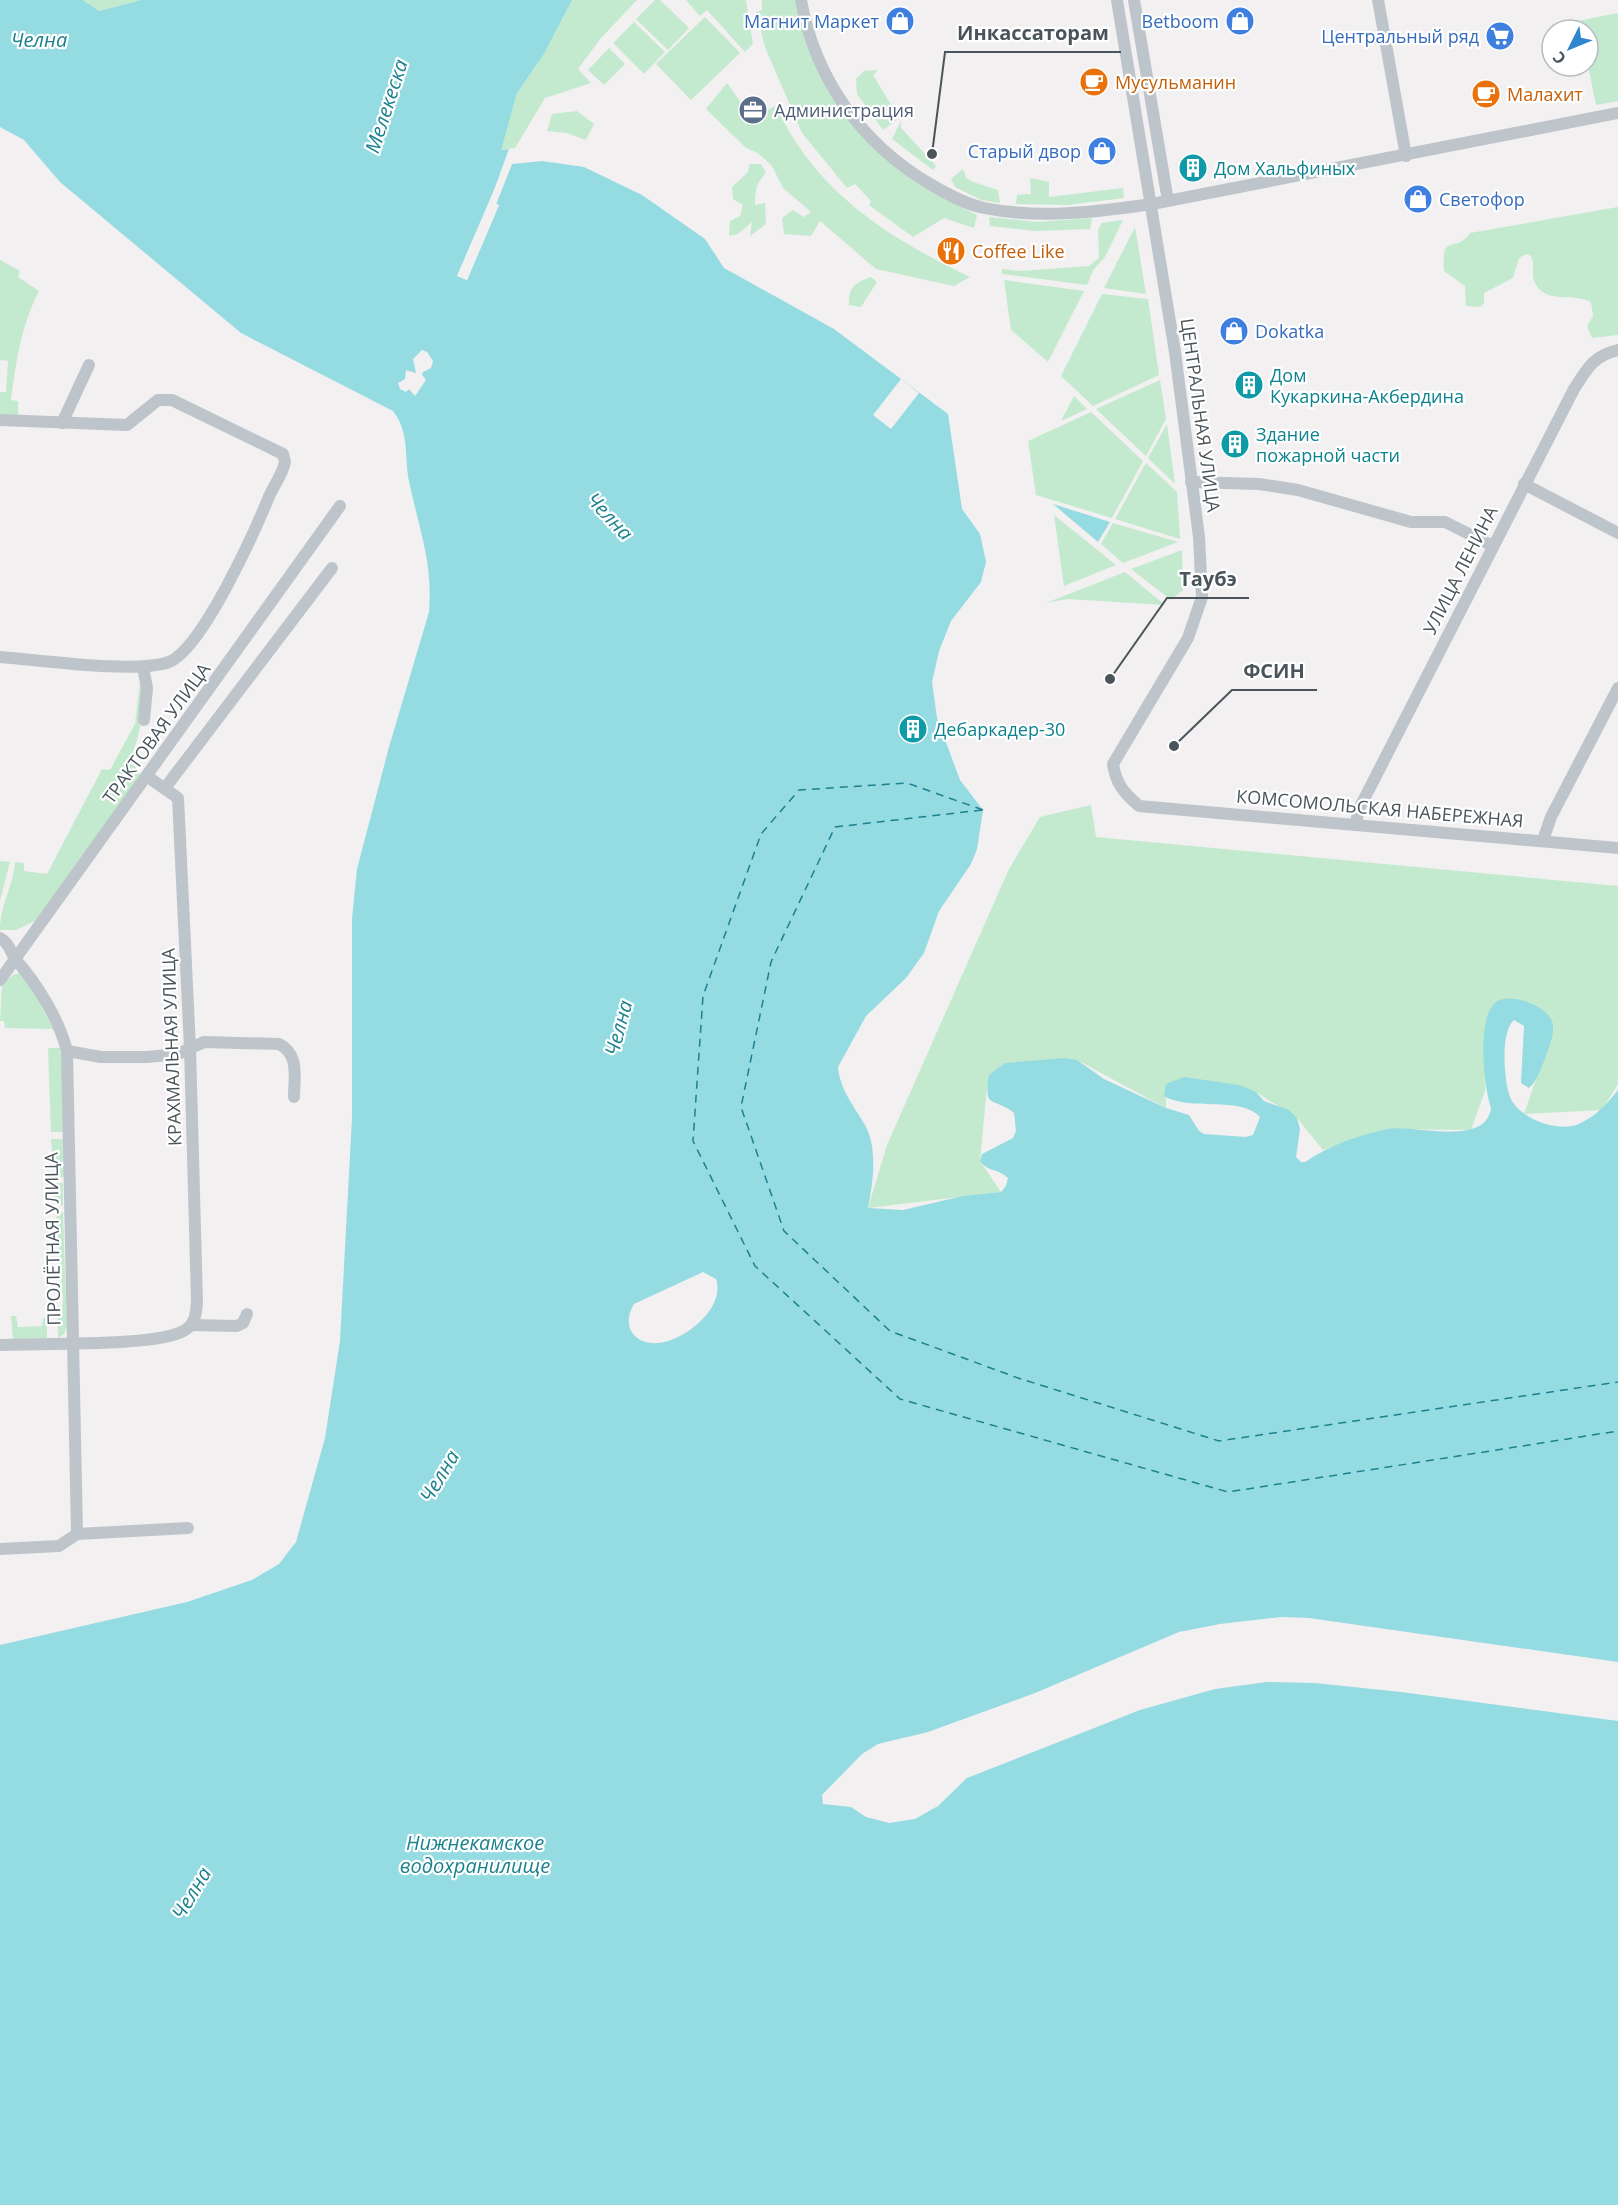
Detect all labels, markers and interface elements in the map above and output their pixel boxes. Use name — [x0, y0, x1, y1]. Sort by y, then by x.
shop icon: Магнит Маркет — [884, 5, 916, 37]
shop icon: Betboom — [1224, 5, 1256, 37]
place label: Магнит Маркет — [744, 9, 880, 33]
place label: Betboom — [1142, 9, 1219, 33]
callout: Инкассаторам — [945, 14, 1121, 52]
north arrow — [1540, 18, 1600, 78]
text: Инкассаторам — [957, 19, 1109, 46]
supermarket icon: Центральный ряд — [1484, 20, 1516, 52]
place label: Центральный ряд — [1321, 24, 1479, 48]
water label: Челна — [11, 26, 67, 53]
text: С — [1548, 47, 1571, 69]
water label: Мелекеска — [358, 56, 414, 156]
cafe icon: Мусульманин — [1078, 66, 1110, 98]
place label: Мусульманин — [1115, 70, 1236, 94]
cafe icon: Малахит — [1470, 78, 1502, 110]
place label: Малахит — [1507, 82, 1583, 106]
office icon: Администрация — [737, 94, 769, 126]
place label: Администрация — [774, 98, 914, 122]
shop icon: Старый двор — [1086, 135, 1118, 167]
place label: Старый двор — [968, 139, 1081, 163]
building icon: Дом Хальфиных — [1177, 152, 1209, 184]
place label: Дом Хальфиных — [1214, 156, 1356, 180]
shop icon: Светофор — [1402, 183, 1434, 215]
place label: Светофор — [1439, 187, 1525, 211]
restaurant icon: Coffee Like — [935, 235, 967, 267]
place label: Coffee Like — [972, 239, 1065, 263]
shop icon: Dokatka — [1218, 315, 1250, 347]
street label: ЦЕНТРАЛЬНАЯ УЛИЦА — [1176, 317, 1227, 514]
place label: Dokatka — [1255, 319, 1324, 343]
place label: Дом Кукаркина-Акбердина — [1270, 363, 1464, 408]
building icon: Дом Кукаркина-Акбердина — [1233, 369, 1265, 401]
place label: Здание пожарной части — [1256, 422, 1400, 467]
building icon: Здание пожарной части — [1219, 428, 1251, 460]
water label: Челна — [581, 486, 639, 546]
street label: УЛИЦА ЛЕНИНА — [1417, 501, 1503, 638]
callout: Таубэ — [1167, 560, 1249, 598]
text: Таубэ — [1179, 565, 1237, 592]
callout: ФСИН — [1232, 652, 1317, 690]
street label: ТРАКТОВАЯ УЛИЦА — [97, 657, 216, 808]
text: ФСИН — [1243, 657, 1305, 684]
building icon: Дебаркадер-30 — [897, 713, 929, 745]
place label: Дебаркадер-30 — [934, 717, 1065, 741]
street label: КОМСОМОЛЬСКАЯ НАБЕРЕЖНАЯ — [1235, 783, 1525, 833]
street label: КРАХМАЛЬНАЯ УЛИЦА — [156, 947, 186, 1146]
water label: Челна — [598, 997, 638, 1059]
street label: ПРОЛЁТНАЯ УЛИЦА — [38, 1152, 66, 1326]
water label: Челна — [413, 1445, 465, 1507]
water label: Нижнекамское водохранилище — [400, 1829, 550, 1879]
water label: Челна — [165, 1862, 217, 1924]

